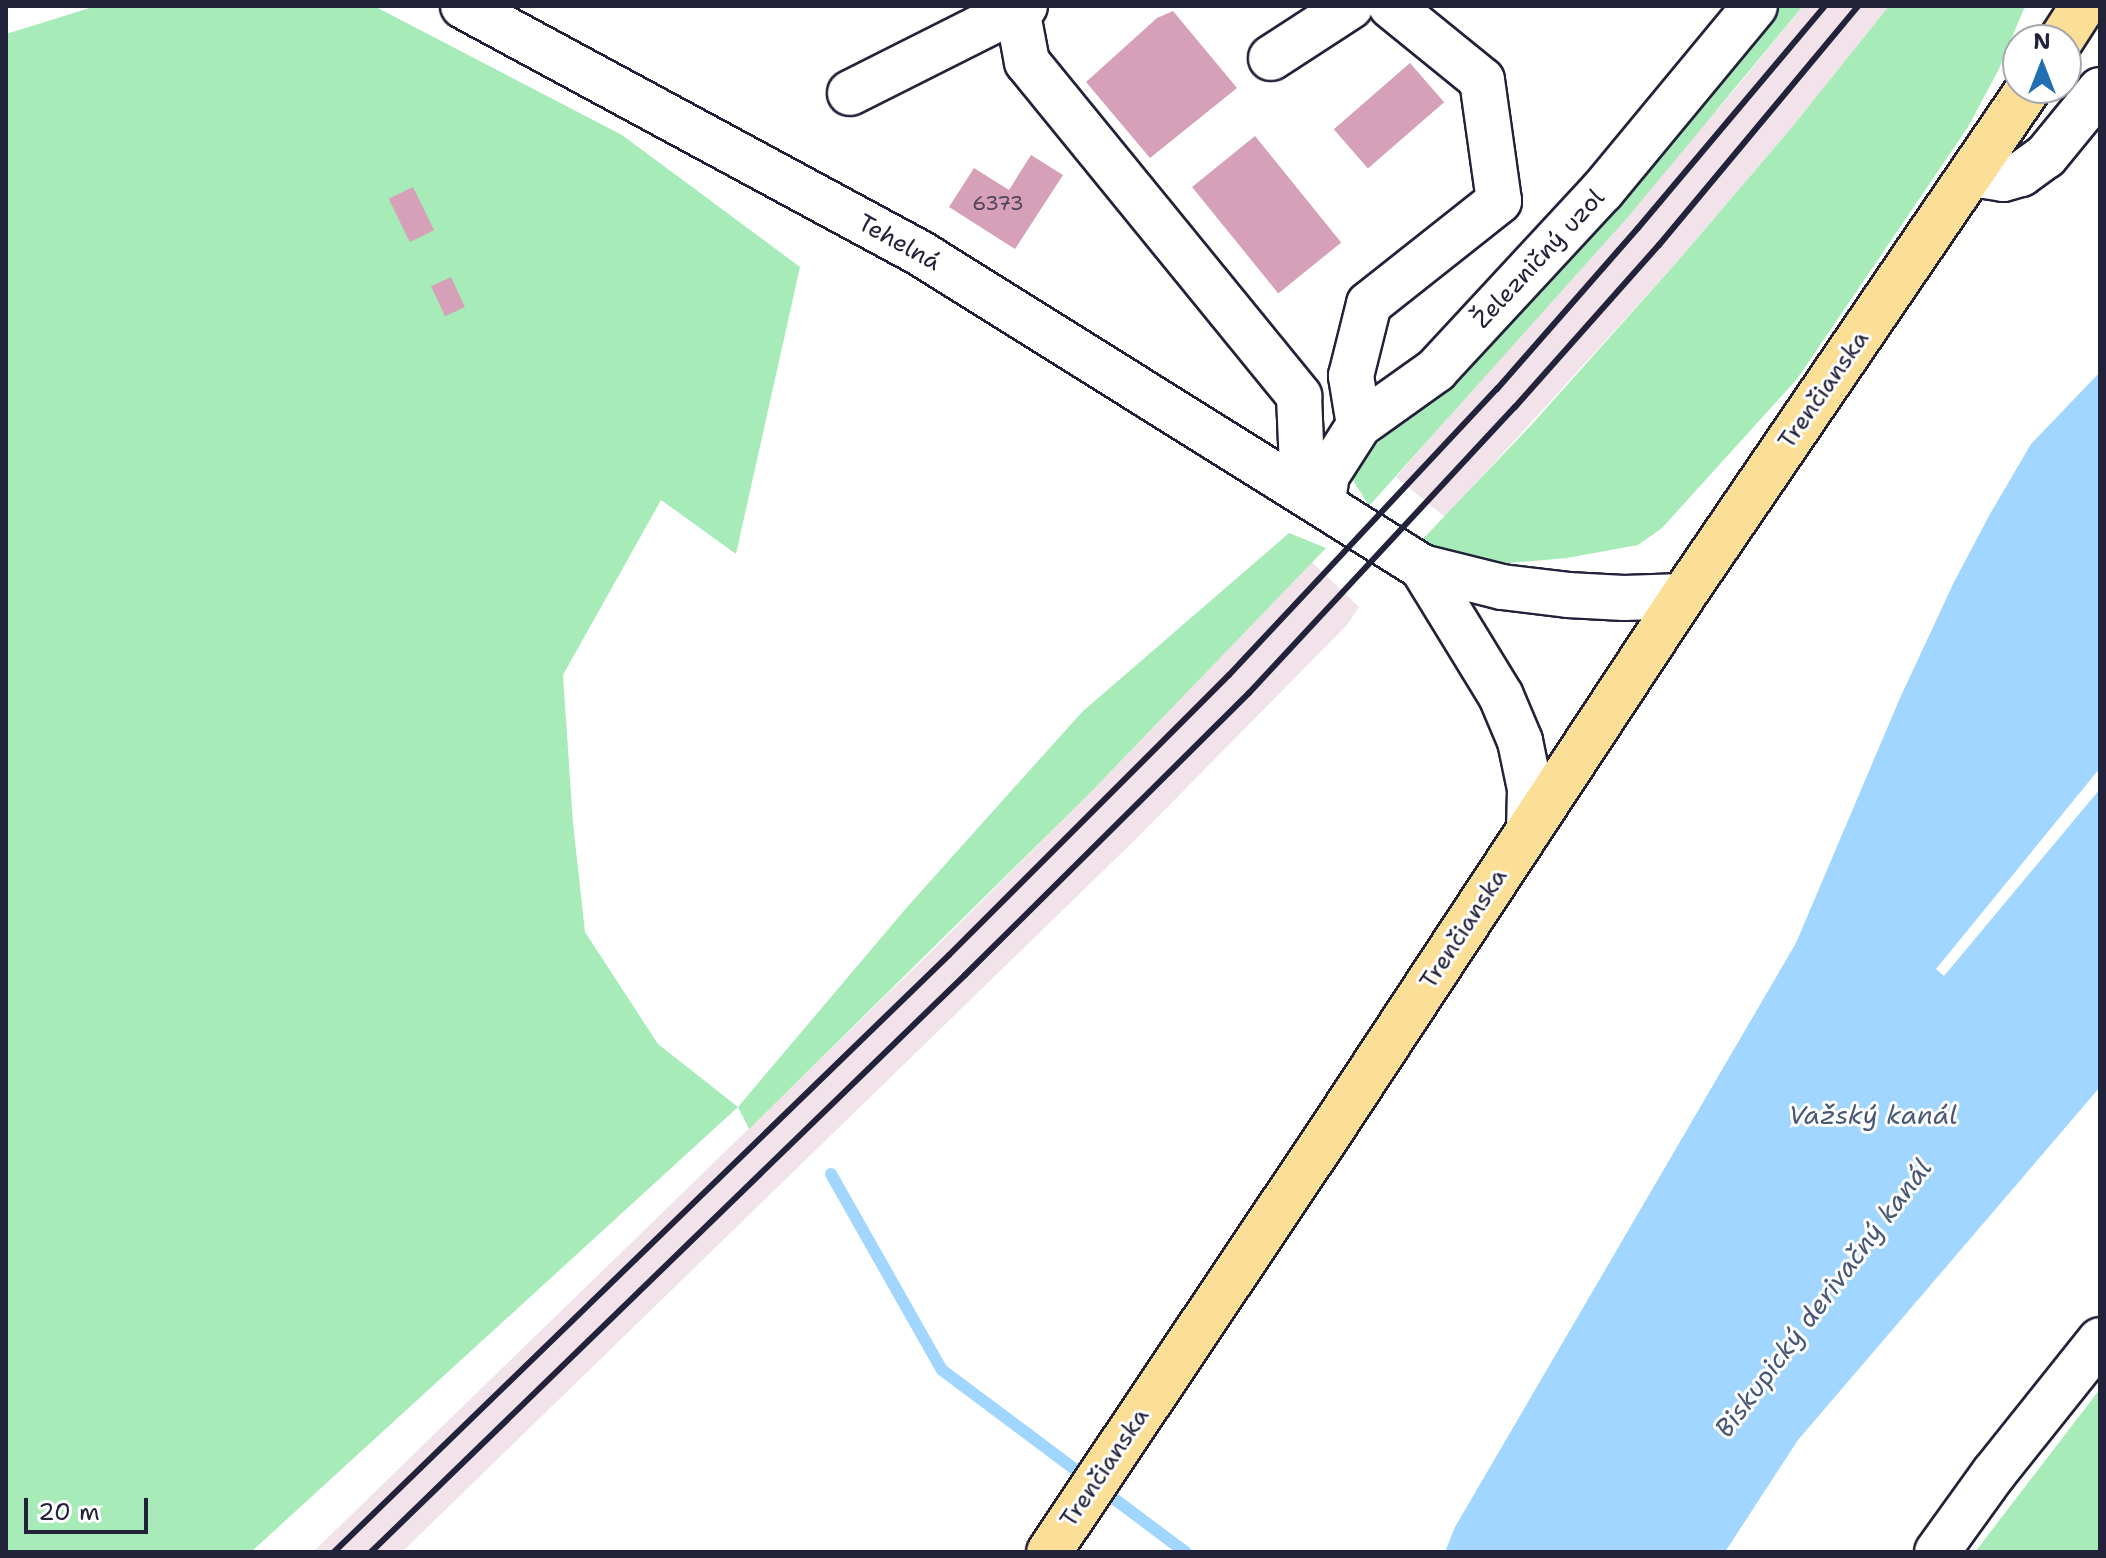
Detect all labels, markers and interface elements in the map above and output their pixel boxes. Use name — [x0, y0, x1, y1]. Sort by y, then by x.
north arrow — [2002, 24, 2082, 104]
text: N — [2033, 27, 2051, 56]
street label: Železničný uzol — [1467, 184, 1611, 334]
house number: 6373 — [972, 191, 1024, 215]
street label: Tehelná — [853, 209, 945, 277]
street label: Trenčianska — [1773, 325, 1875, 455]
street label: Trenčianska — [1414, 863, 1514, 995]
water label: Važský kanál — [1788, 1099, 1958, 1131]
water label: Biskupický derivačný kanál — [1708, 1153, 1938, 1443]
street label: Trenčianska — [1055, 1403, 1155, 1533]
scale bar — [28, 1482, 152, 1532]
text: 20 m — [38, 1496, 100, 1528]

